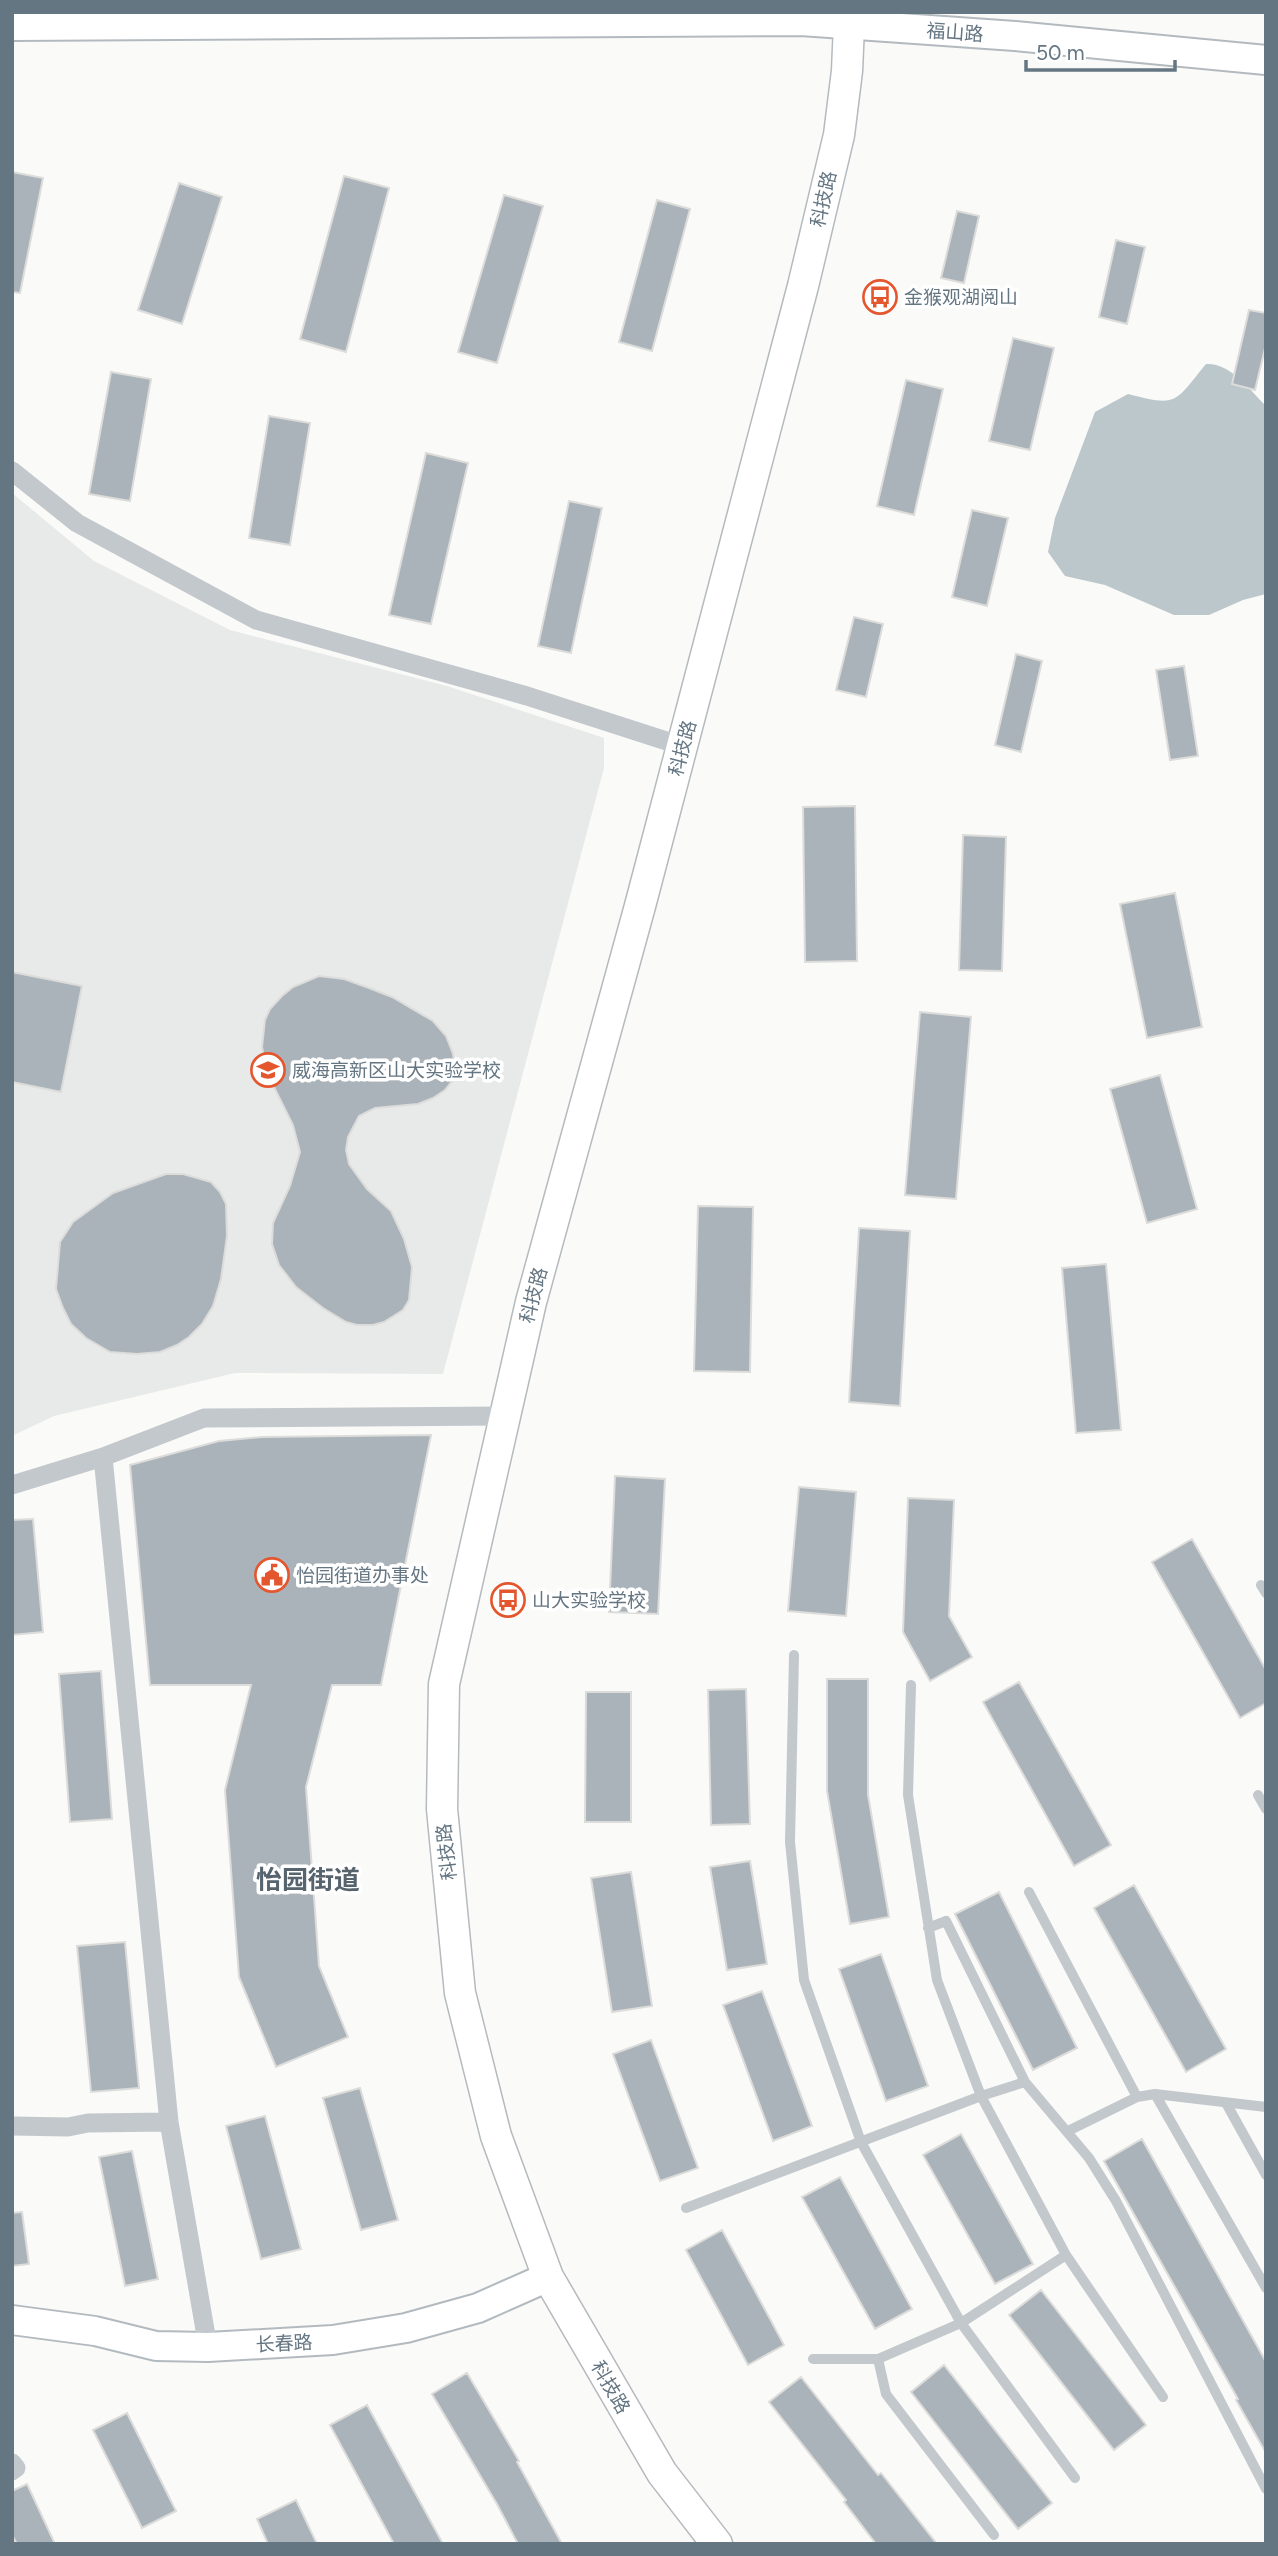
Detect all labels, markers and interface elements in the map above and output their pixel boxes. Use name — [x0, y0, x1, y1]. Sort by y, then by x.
street label: 福山路 — [926, 19, 984, 46]
scale bar — [1026, 28, 1175, 72]
text: 50 m — [1036, 40, 1085, 65]
street label: 科技路 — [806, 169, 841, 229]
bus stop icon: 金猴观湖阅山 — [861, 278, 899, 316]
place label: 金猴观湖阅山 — [904, 286, 1018, 309]
street label: 科技路 — [664, 718, 701, 779]
school or university icon: 威海高新区山大实验学校 — [249, 1051, 287, 1089]
place label: 威海高新区山大实验学校 — [292, 1059, 501, 1082]
street label: 科技路 — [515, 1265, 552, 1326]
public building icon: 怡园街道办事处 — [253, 1556, 291, 1594]
place label: 怡园街道办事处 — [296, 1564, 429, 1587]
bus stop icon: 山大实验学校 — [489, 1581, 527, 1619]
place label: 山大实验学校 — [532, 1589, 646, 1612]
street label: 科技路 — [432, 1822, 461, 1882]
district label: 怡园街道 — [256, 1864, 360, 1896]
street label: 长春路 — [255, 2331, 313, 2356]
street label: 科技路 — [586, 2357, 635, 2418]

